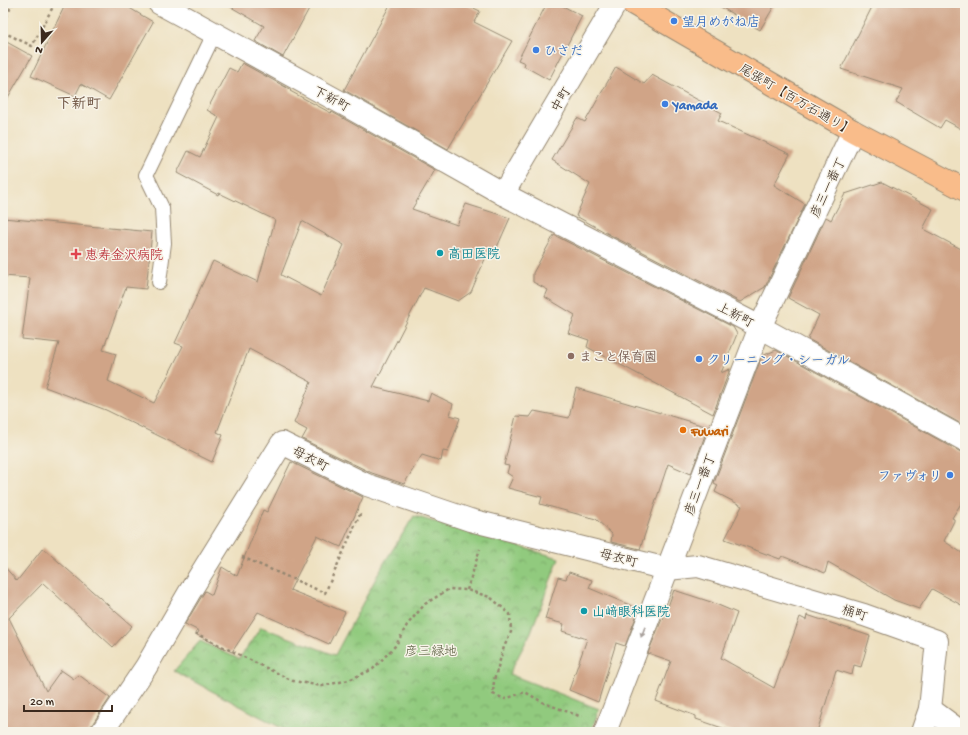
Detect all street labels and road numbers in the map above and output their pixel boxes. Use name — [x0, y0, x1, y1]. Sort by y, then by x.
street label: 尾張町【百万石通り】 — [736, 61, 856, 140]
street label: 下新町 — [310, 84, 352, 116]
street label: 中町 — [549, 85, 575, 115]
street label: 彦三一番丁 — [808, 156, 850, 221]
street label: 上新町 — [714, 301, 756, 332]
street label: 母衣町 — [289, 444, 331, 476]
street label: 彦三一番丁 — [683, 452, 720, 518]
street label: 母衣町 — [598, 546, 639, 571]
street label: 桶町 — [840, 602, 869, 625]

